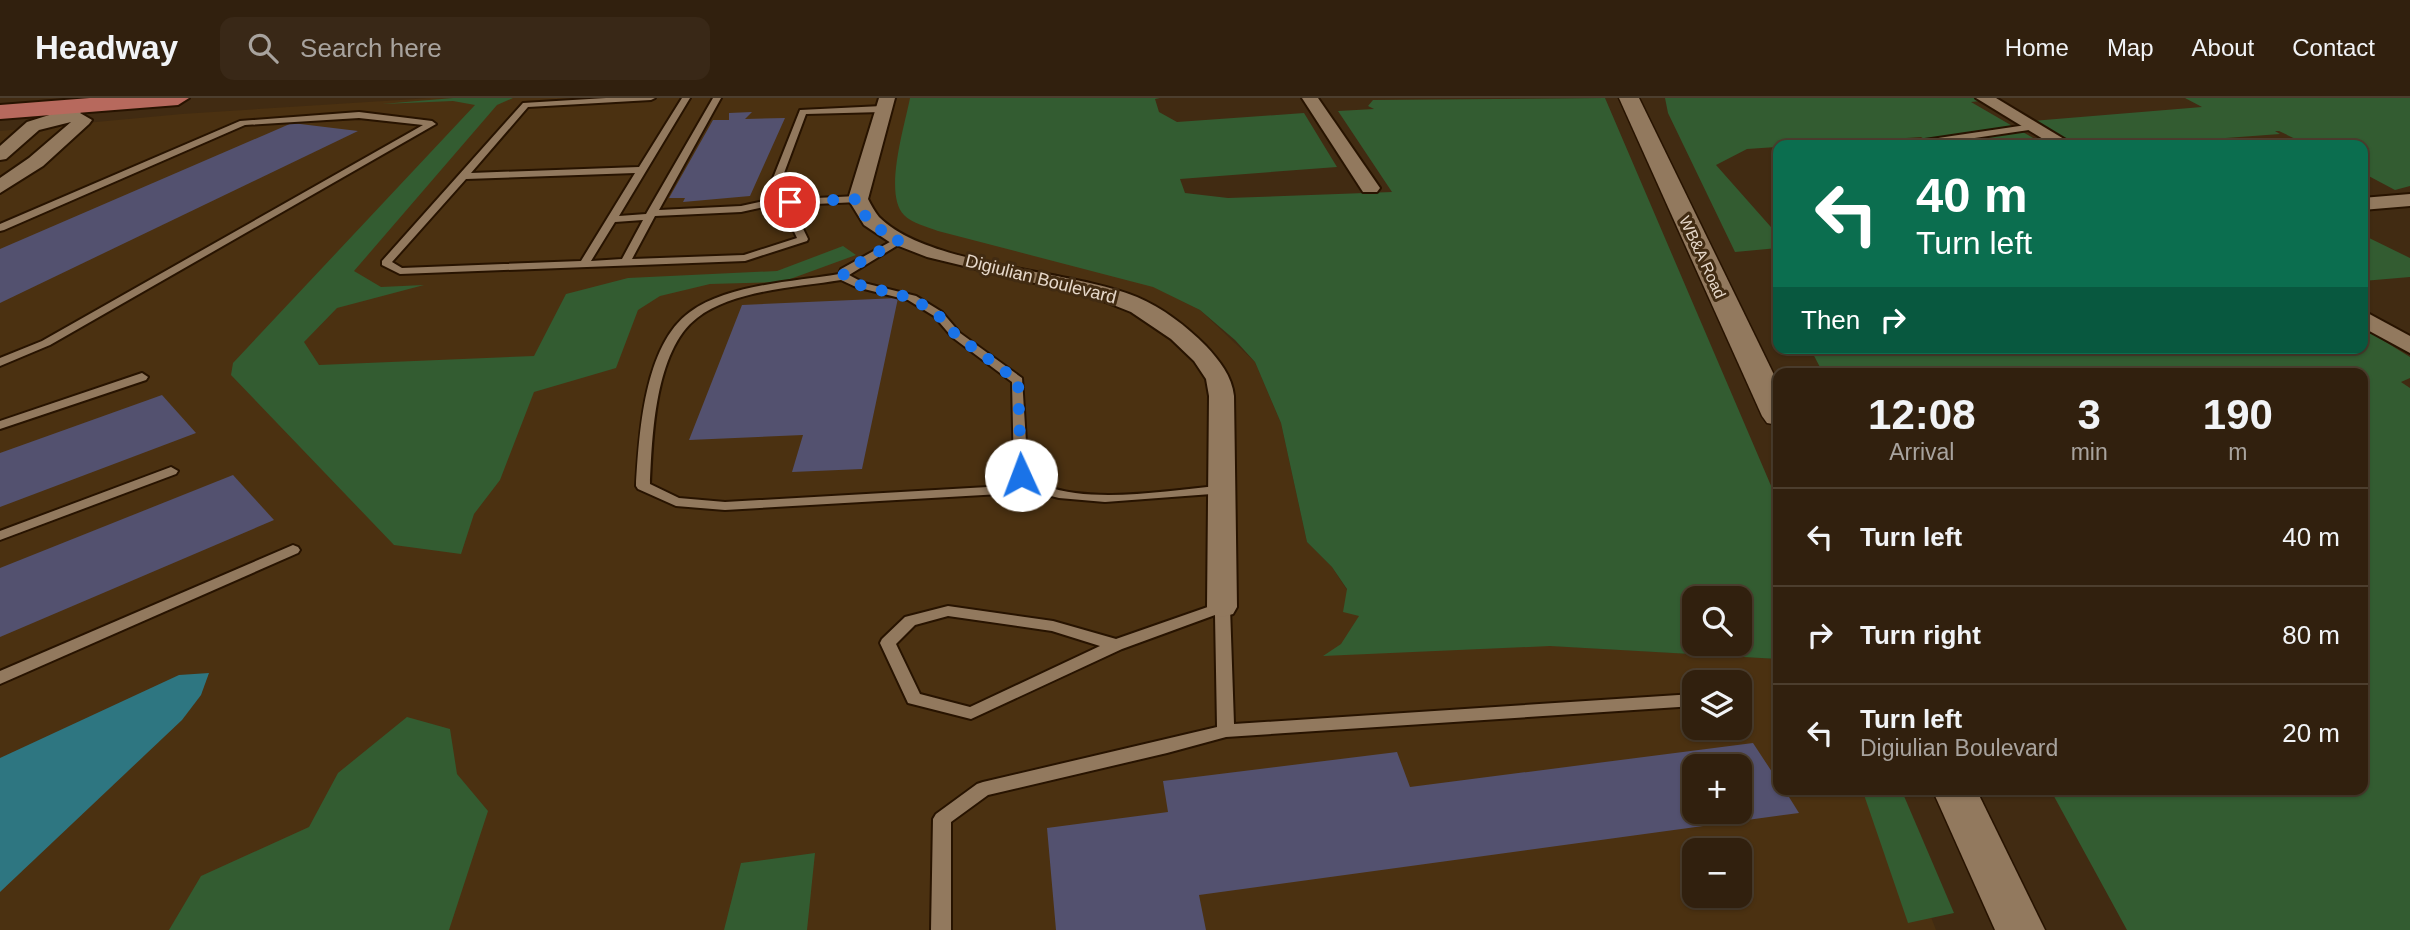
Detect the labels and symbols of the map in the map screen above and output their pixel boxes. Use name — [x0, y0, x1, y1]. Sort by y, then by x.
pin — [760, 172, 820, 232]
street label: WB&A Road — [1676, 213, 1729, 301]
street label: Digiulian Boulevard — [963, 251, 1119, 307]
position arrow — [984, 438, 1058, 512]

